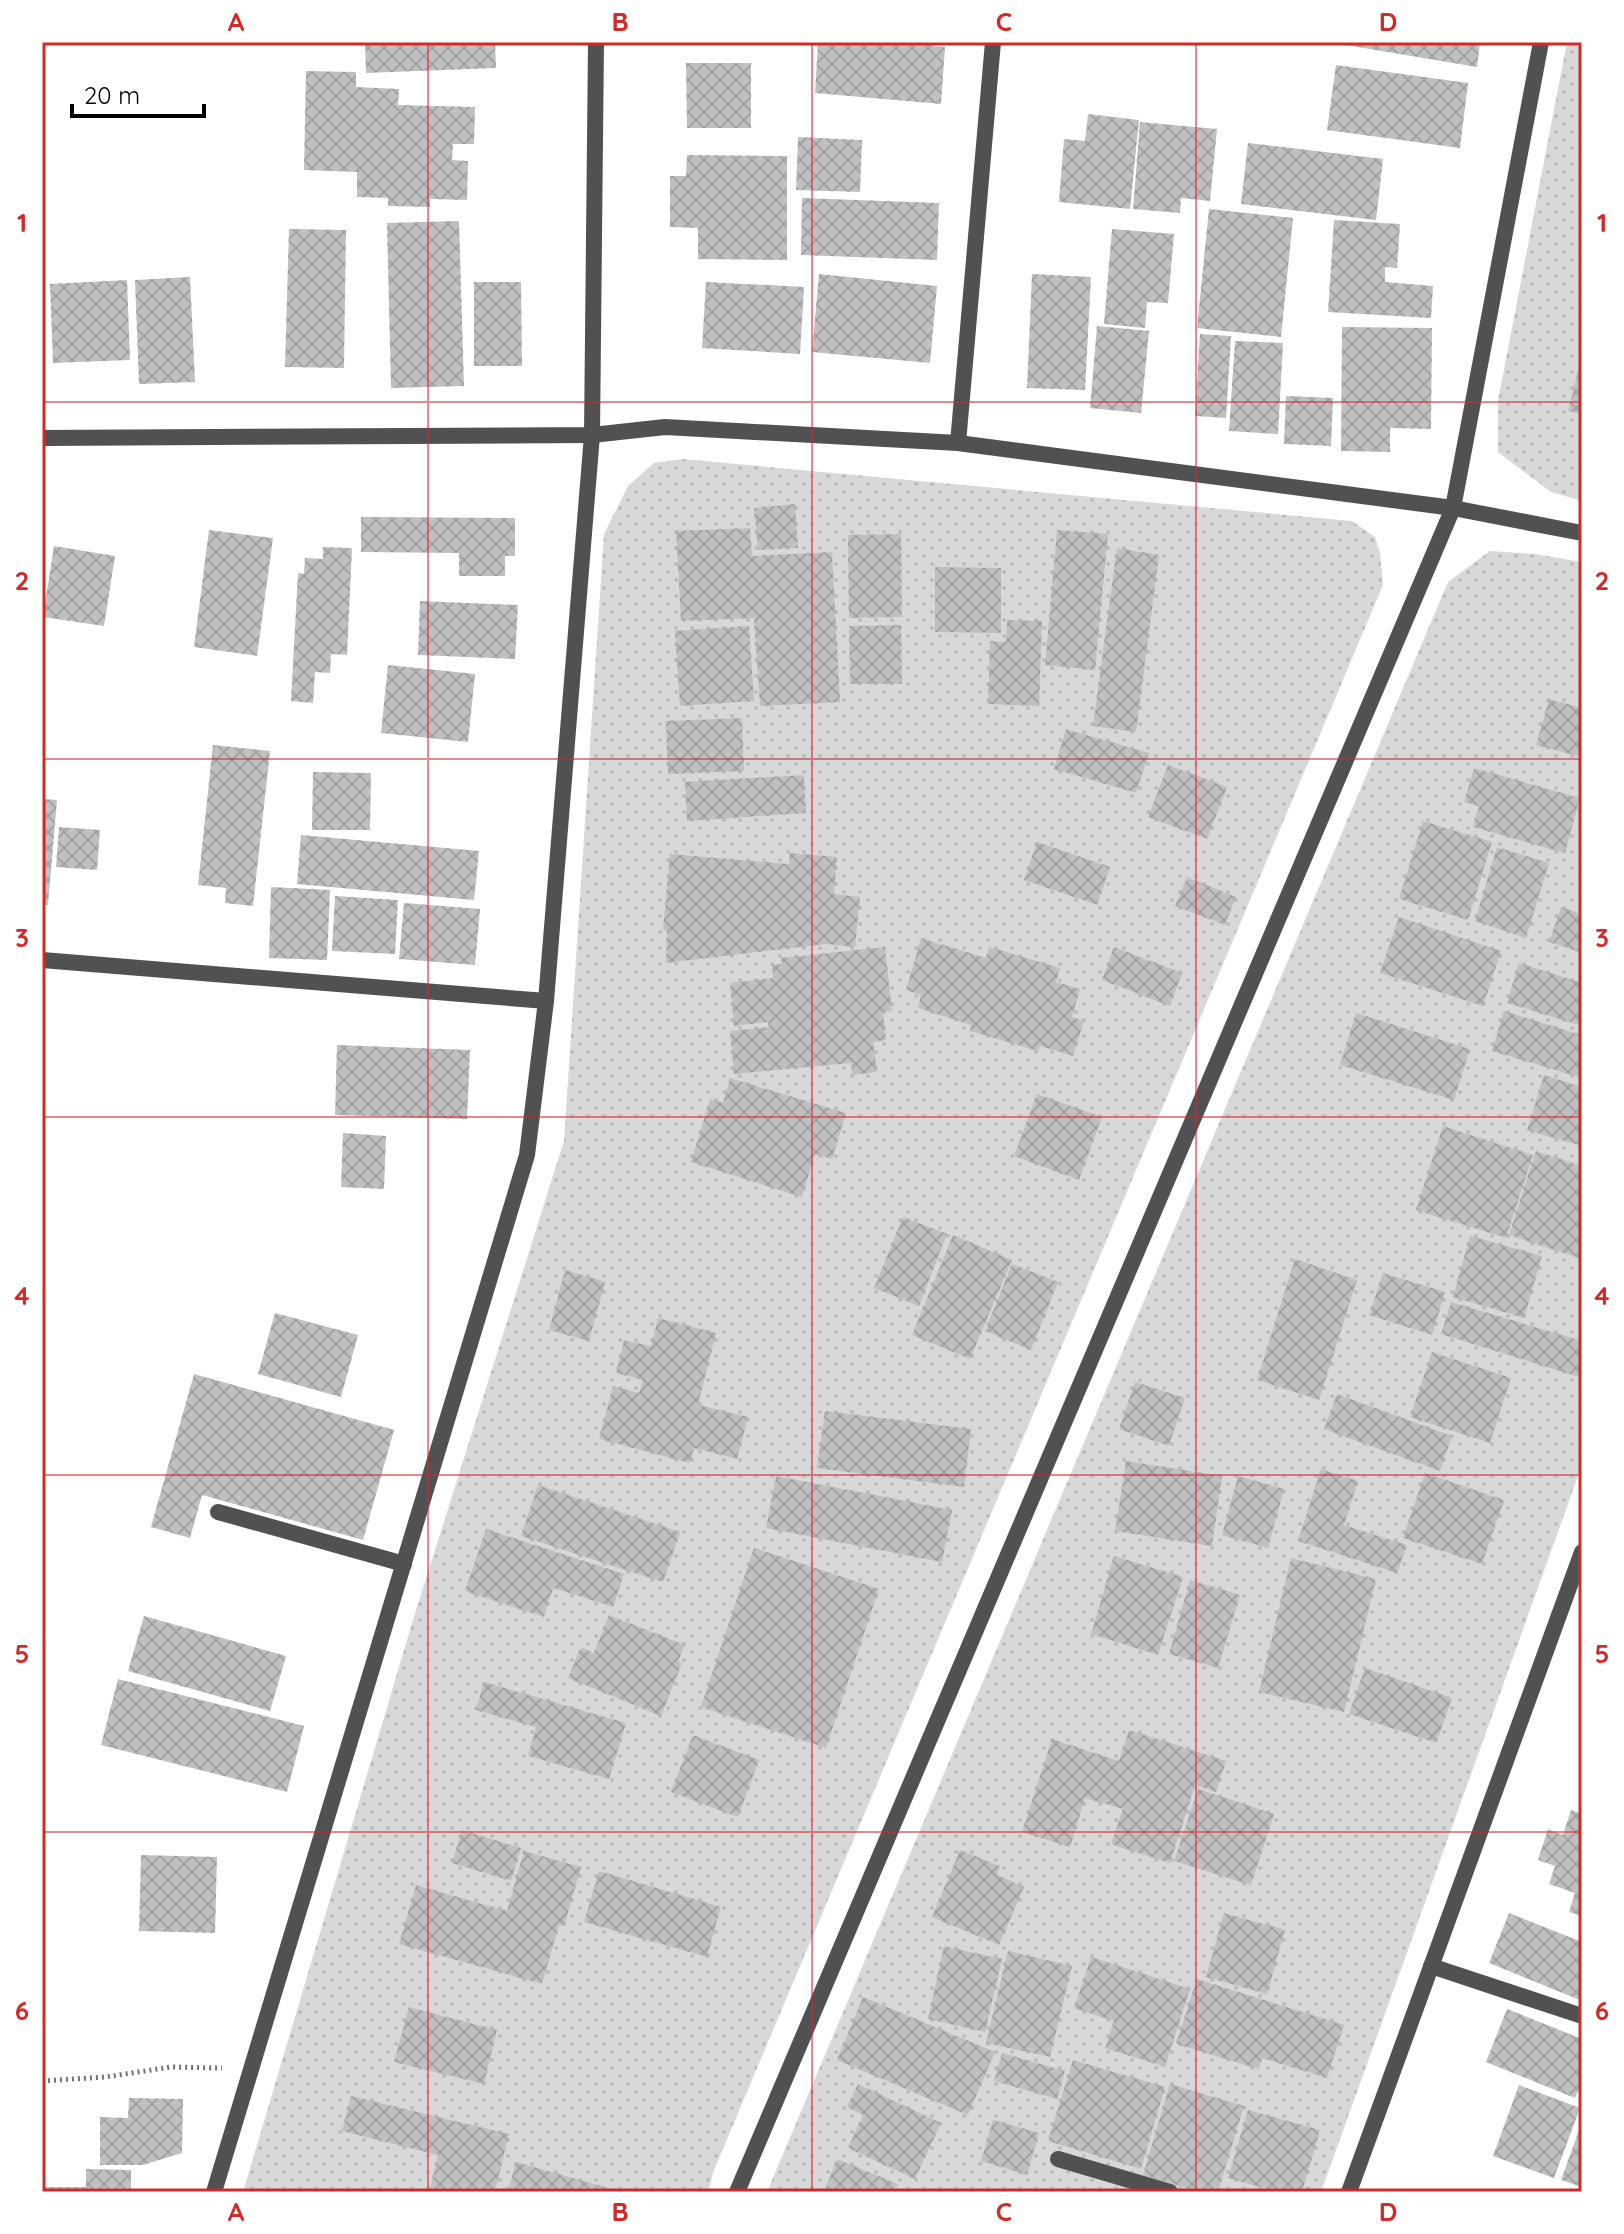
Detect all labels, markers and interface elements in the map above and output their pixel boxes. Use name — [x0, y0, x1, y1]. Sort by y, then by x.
text: A — [228, 5, 245, 38]
text: B — [611, 5, 629, 38]
text: C — [996, 5, 1012, 38]
text: D — [1379, 5, 1397, 38]
scale bar — [72, 68, 204, 118]
text: 20 m — [84, 80, 140, 110]
text: 1 — [17, 206, 27, 239]
text: 1 — [1597, 206, 1607, 239]
text: 2 — [15, 564, 29, 597]
text: 2 — [1595, 564, 1609, 597]
text: 3 — [15, 921, 29, 954]
text: 3 — [1595, 921, 1609, 954]
text: 4 — [14, 1279, 30, 1312]
text: 4 — [1594, 1279, 1610, 1312]
text: 5 — [15, 1637, 29, 1670]
text: 5 — [1595, 1637, 1609, 1670]
text: 6 — [15, 1994, 29, 2027]
text: 6 — [1595, 1994, 1609, 2027]
text: A — [228, 2195, 245, 2228]
text: B — [611, 2195, 629, 2228]
text: C — [996, 2195, 1012, 2228]
text: D — [1379, 2195, 1397, 2228]

